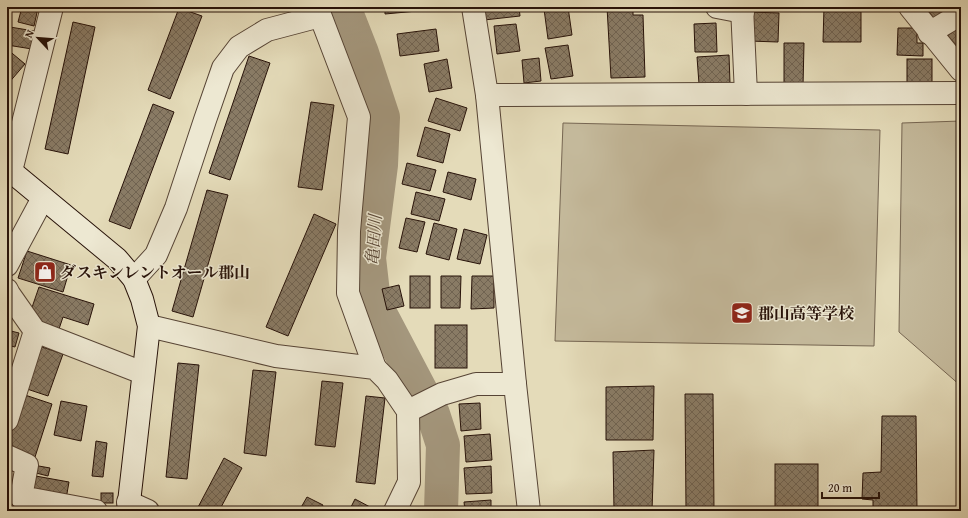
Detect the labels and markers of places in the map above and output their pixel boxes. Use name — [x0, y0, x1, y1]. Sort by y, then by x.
shop icon: ダスキンレントオール郡山 — [32, 259, 58, 285]
place label: ダスキンレントオール郡山 — [60, 260, 250, 284]
school or university icon: 郡山高等学校 — [729, 300, 755, 326]
place label: 郡山高等学校 — [758, 301, 855, 325]

